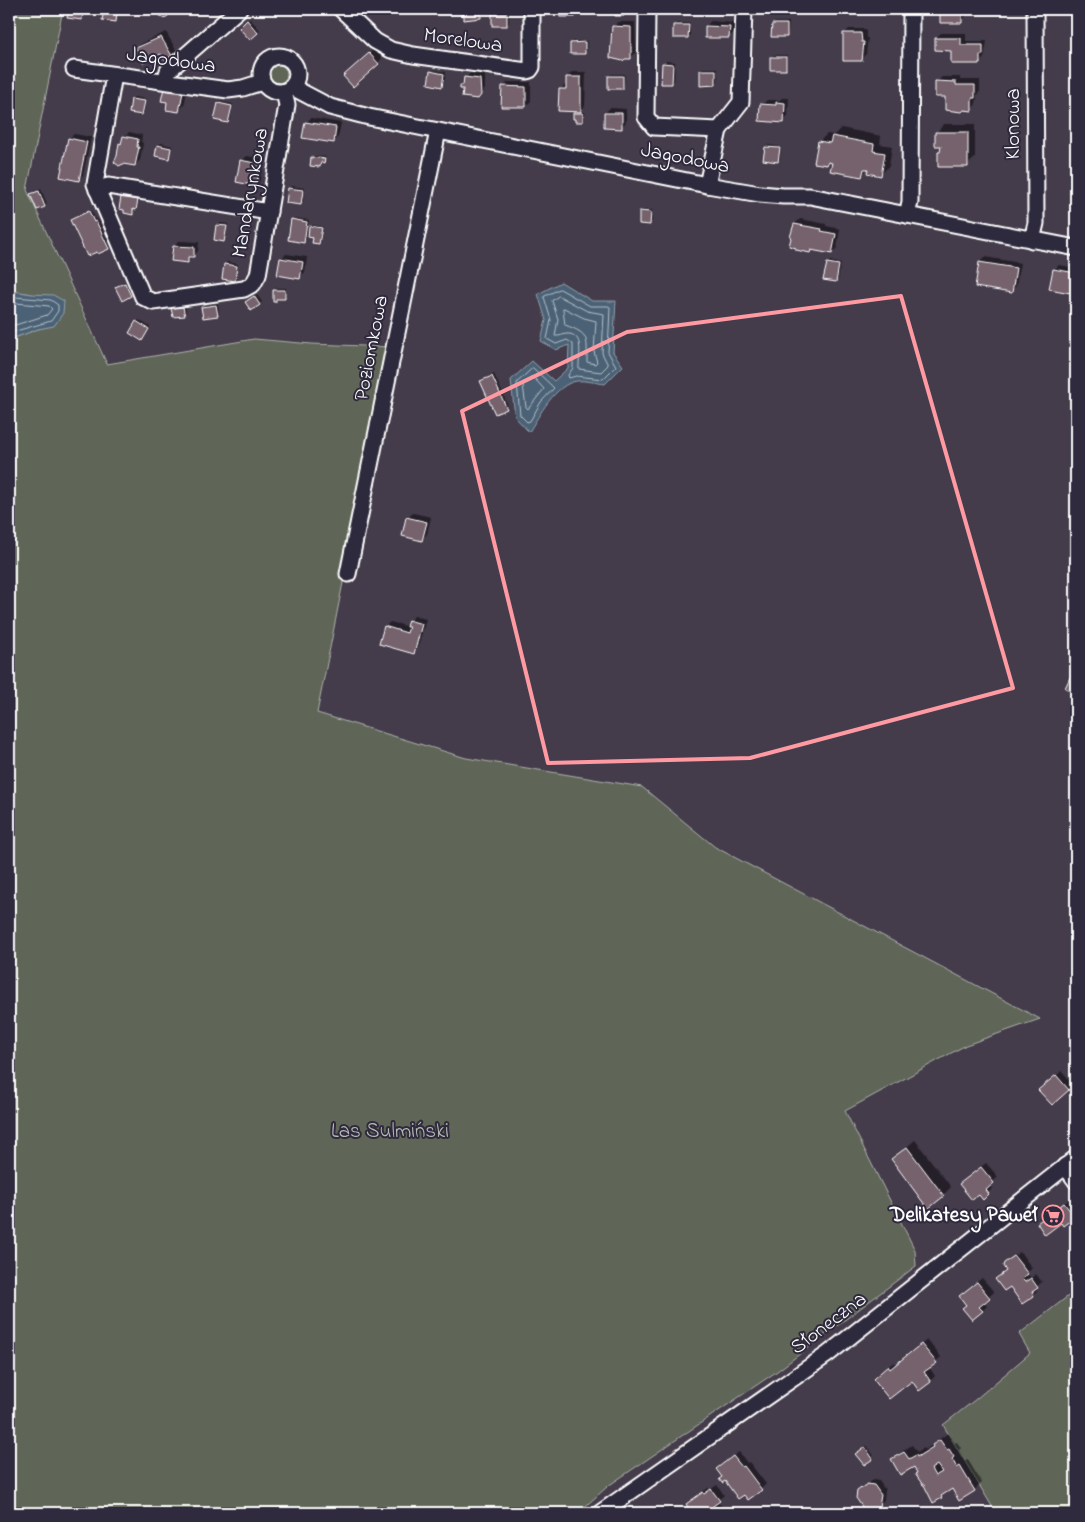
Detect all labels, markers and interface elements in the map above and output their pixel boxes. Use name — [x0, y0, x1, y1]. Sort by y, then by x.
street label: Morelowa — [422, 21, 504, 61]
street label: Jagodowa — [124, 40, 218, 84]
street label: Klonowa — [999, 88, 1029, 160]
street label: Mandarynkowa — [225, 126, 279, 261]
street label: Jagodowa — [638, 136, 732, 184]
street label: Poziomkowa — [347, 293, 397, 403]
park label: Las Sulmiński — [331, 1117, 449, 1147]
place label: Delikatesy Paweł — [889, 1201, 1038, 1233]
supermarket icon: Delikatesy Paweł — [1041, 1204, 1065, 1228]
street label: Słoneczna — [785, 1285, 873, 1363]

